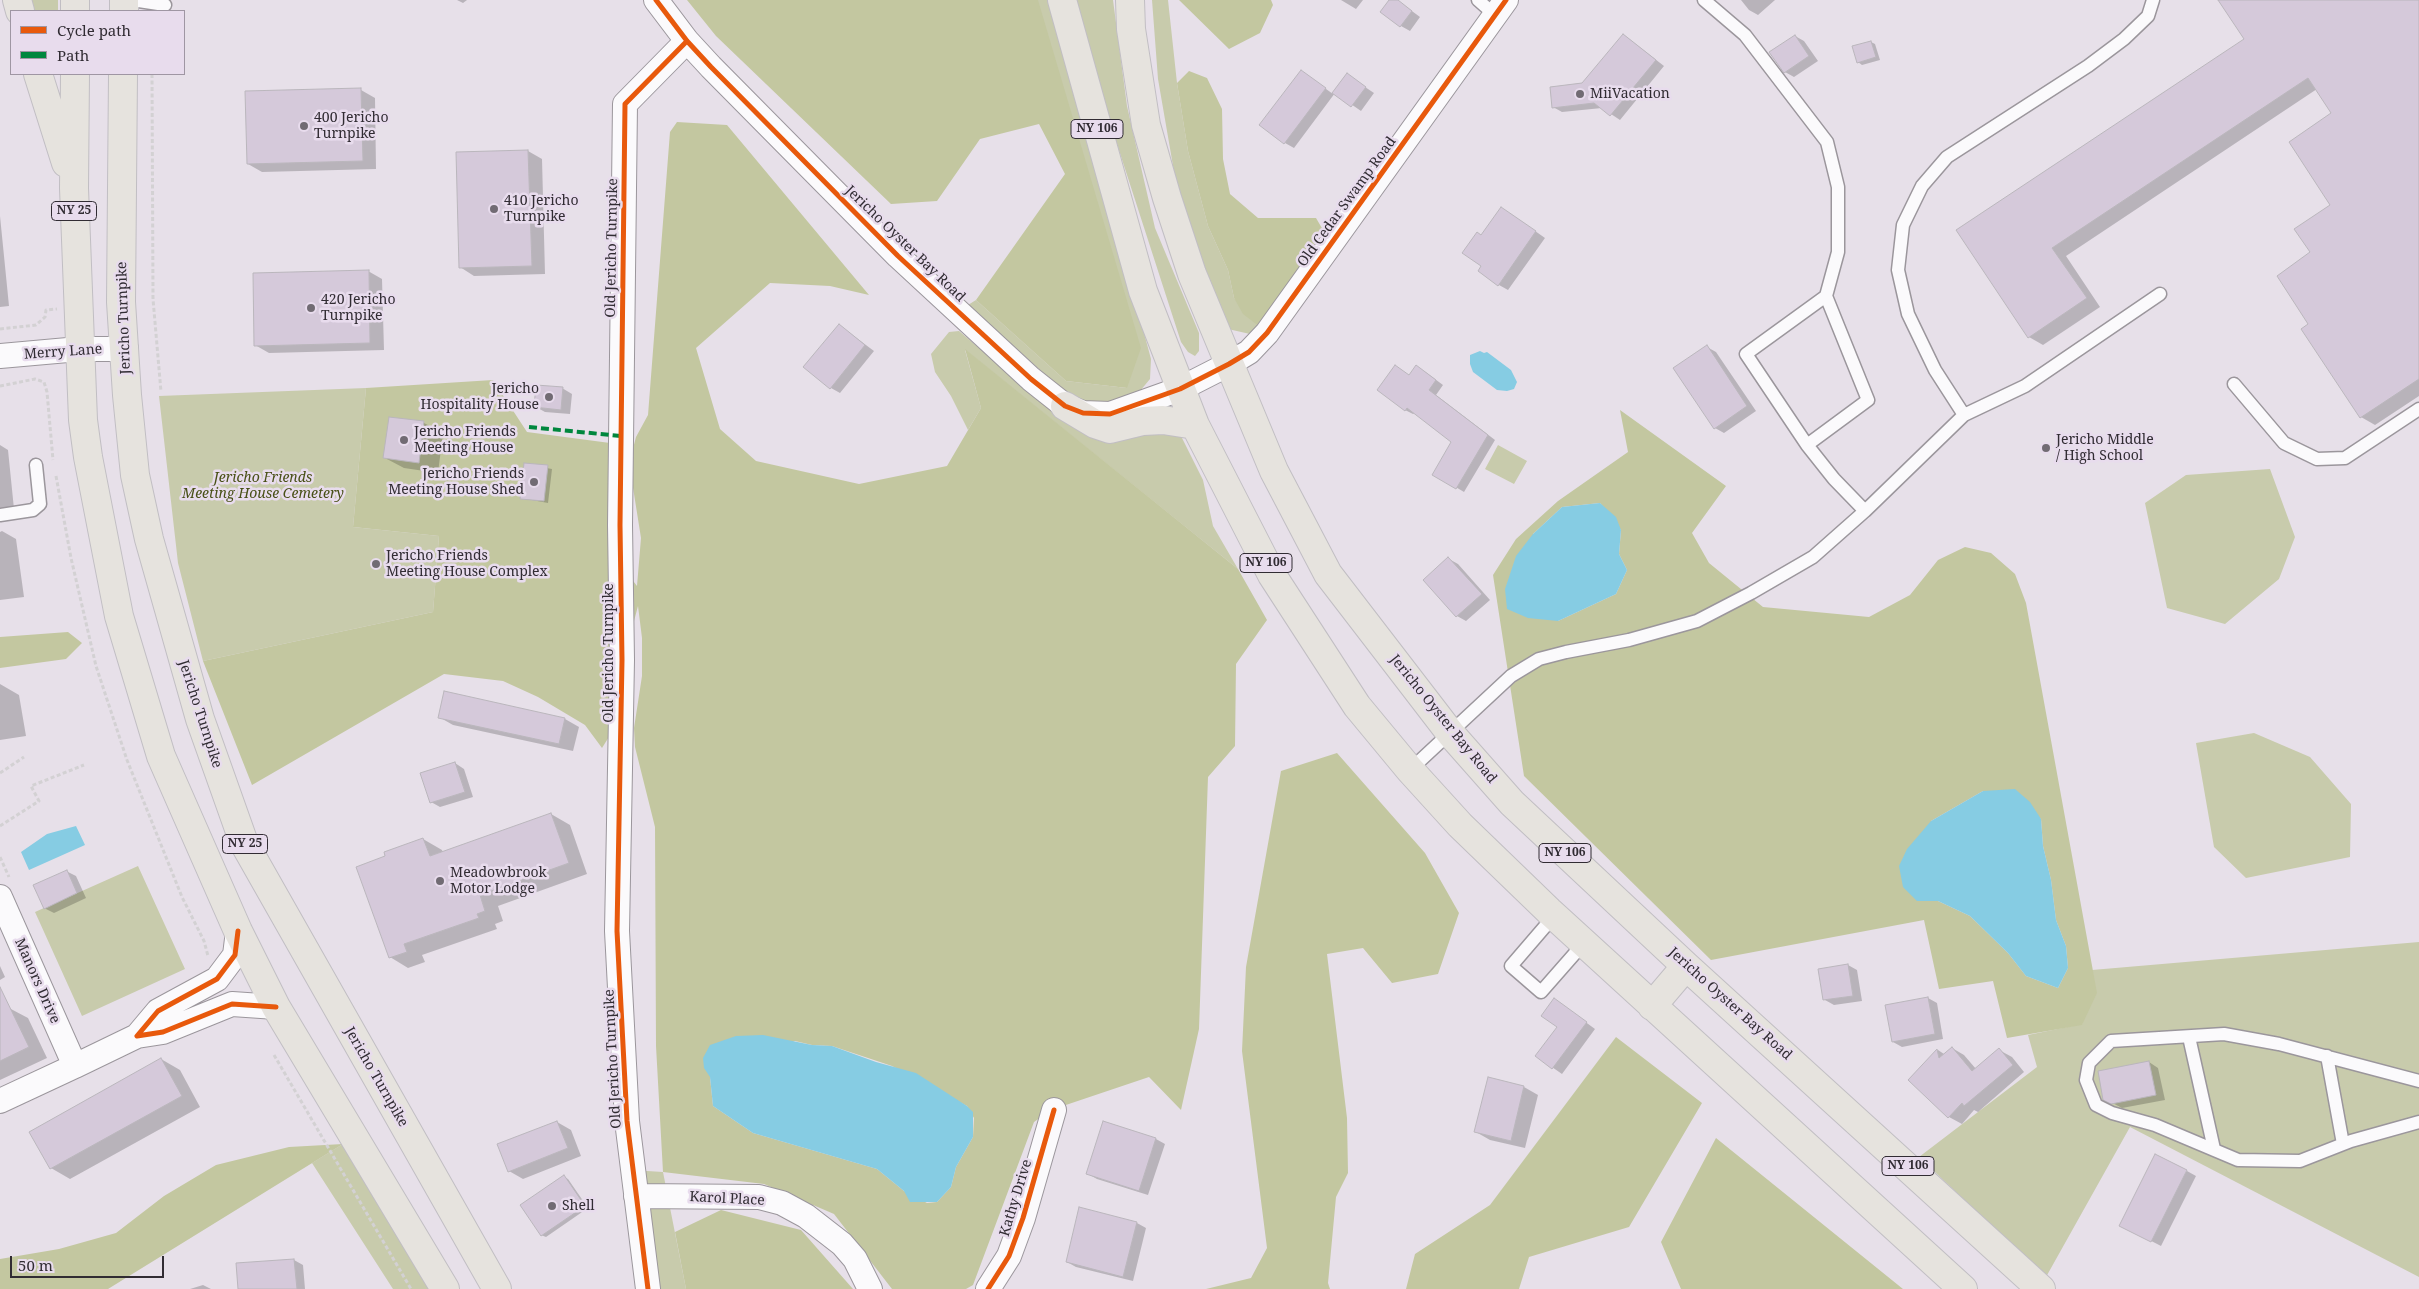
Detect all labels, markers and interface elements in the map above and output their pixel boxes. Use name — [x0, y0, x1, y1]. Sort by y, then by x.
legend — [10, 10, 185, 75]
text: Cycle path — [57, 20, 131, 40]
text: Path — [57, 45, 89, 65]
place label: MiiVacation — [1590, 86, 1670, 102]
marker: MiiVacation — [1574, 88, 1586, 100]
place label: 400 Jericho Turnpike — [314, 110, 389, 142]
marker: 400 Jericho Turnpike — [298, 120, 310, 132]
road number: NY 106 — [1071, 120, 1123, 138]
street label: Old Cedar Swamp Road — [1294, 134, 1400, 270]
street label: Old Jericho Turnpike — [602, 178, 622, 318]
street label: Jericho Oyster Bay Road — [841, 182, 969, 306]
place label: 410 Jericho Turnpike — [504, 193, 579, 226]
road number: NY 25 — [52, 202, 96, 220]
marker: 410 Jericho Turnpike — [488, 203, 500, 215]
street label: Jericho Turnpike — [114, 261, 134, 375]
place label: 420 Jericho Turnpike — [321, 292, 396, 324]
marker: 420 Jericho Turnpike — [305, 302, 317, 314]
street label: Merry Lane — [23, 341, 103, 363]
place label: Jericho Hospitality House — [420, 381, 539, 414]
marker: Jericho Hospitality House — [543, 391, 555, 403]
place label: Jericho Friends Meeting House — [414, 424, 516, 457]
place label: Jericho Middle / High School — [2056, 432, 2154, 464]
marker: Jericho Friends Meeting House — [398, 434, 410, 446]
marker: Jericho Middle / High School — [2040, 442, 2052, 454]
place label: Jericho Friends Meeting House Shed — [388, 466, 524, 498]
park label: Jericho Friends Meeting House Cemetery — [182, 470, 344, 502]
marker: Jericho Friends Meeting House Shed — [528, 476, 540, 488]
place label: Jericho Friends Meeting House Complex — [386, 548, 548, 580]
road number: NY 106 — [1240, 554, 1292, 572]
marker: Jericho Friends Meeting House Complex — [370, 558, 382, 570]
street label: Old Jericho Turnpike — [601, 583, 617, 723]
street label: Jericho Oyster Bay Road — [1386, 651, 1500, 787]
street label: Jericho Turnpike — [175, 658, 225, 770]
road number: NY 25 — [222, 834, 268, 854]
road number: NY 106 — [1539, 844, 1591, 862]
place label: Meadowbrook Motor Lodge — [450, 865, 547, 898]
marker: Meadowbrook Motor Lodge — [434, 875, 446, 887]
street label: Manors Drive — [11, 936, 63, 1026]
street label: Jericho Oyster Bay Road — [1665, 944, 1795, 1064]
street label: Old Jericho Turnpike — [601, 989, 625, 1129]
street label: Jericho Turnpike — [341, 1024, 411, 1130]
road number: NY 106 — [1882, 1156, 1934, 1176]
street label: Kathy Drive — [996, 1157, 1036, 1239]
street label: Karol Place — [689, 1189, 765, 1209]
place label: Shell — [562, 1198, 595, 1214]
marker: Shell — [546, 1200, 558, 1212]
scale bar — [12, 1246, 166, 1278]
text: 50 m — [18, 1255, 53, 1275]

